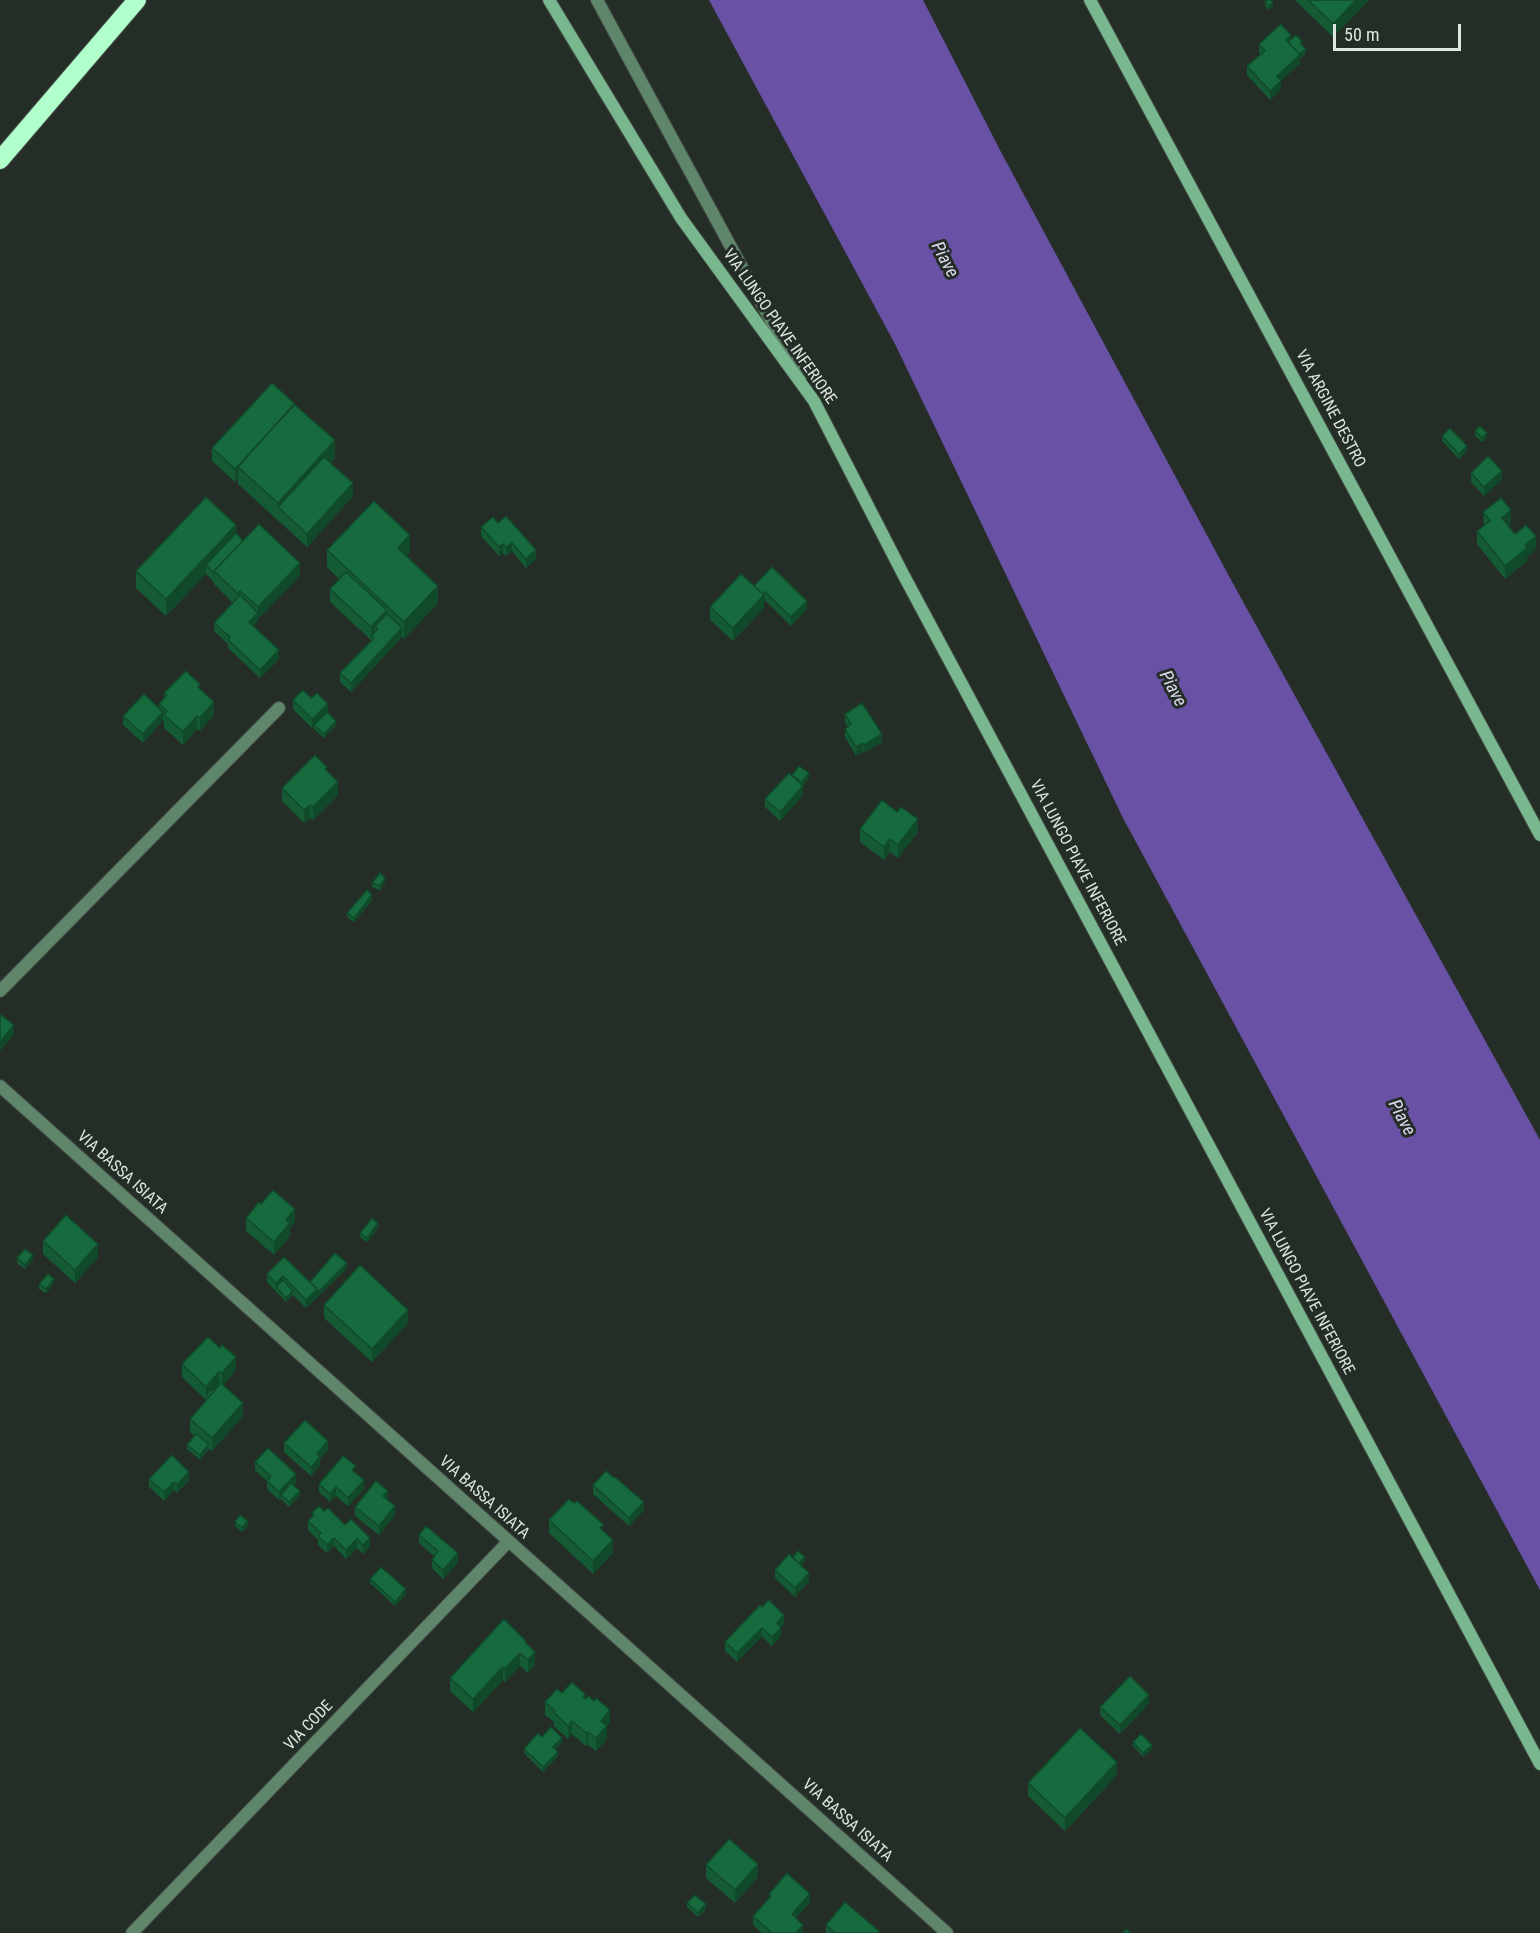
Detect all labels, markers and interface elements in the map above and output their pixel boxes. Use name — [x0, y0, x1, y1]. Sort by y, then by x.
scale bar — [1336, 12, 1464, 50]
text: 50 m — [1344, 24, 1379, 45]
water label: Piave — [926, 238, 962, 282]
street label: VIA LUNGO PIAVE INFERIORE — [718, 246, 840, 408]
street label: VIA ARGINE DESTRO — [1291, 347, 1369, 471]
water label: Piave — [1154, 667, 1190, 711]
street label: VIA LUNGO PIAVE INFERIORE — [1025, 777, 1129, 949]
water label: Piave — [1383, 1096, 1419, 1140]
street label: VIA BASSA ISIATA — [73, 1127, 171, 1219]
street label: VIA LUNGO PIAVE INFERIORE — [1254, 1206, 1358, 1378]
street label: VIA BASSA ISIATA — [435, 1452, 533, 1544]
street label: VIA CODE — [281, 1697, 337, 1755]
street label: VIA BASSA ISIATA — [798, 1775, 896, 1867]

